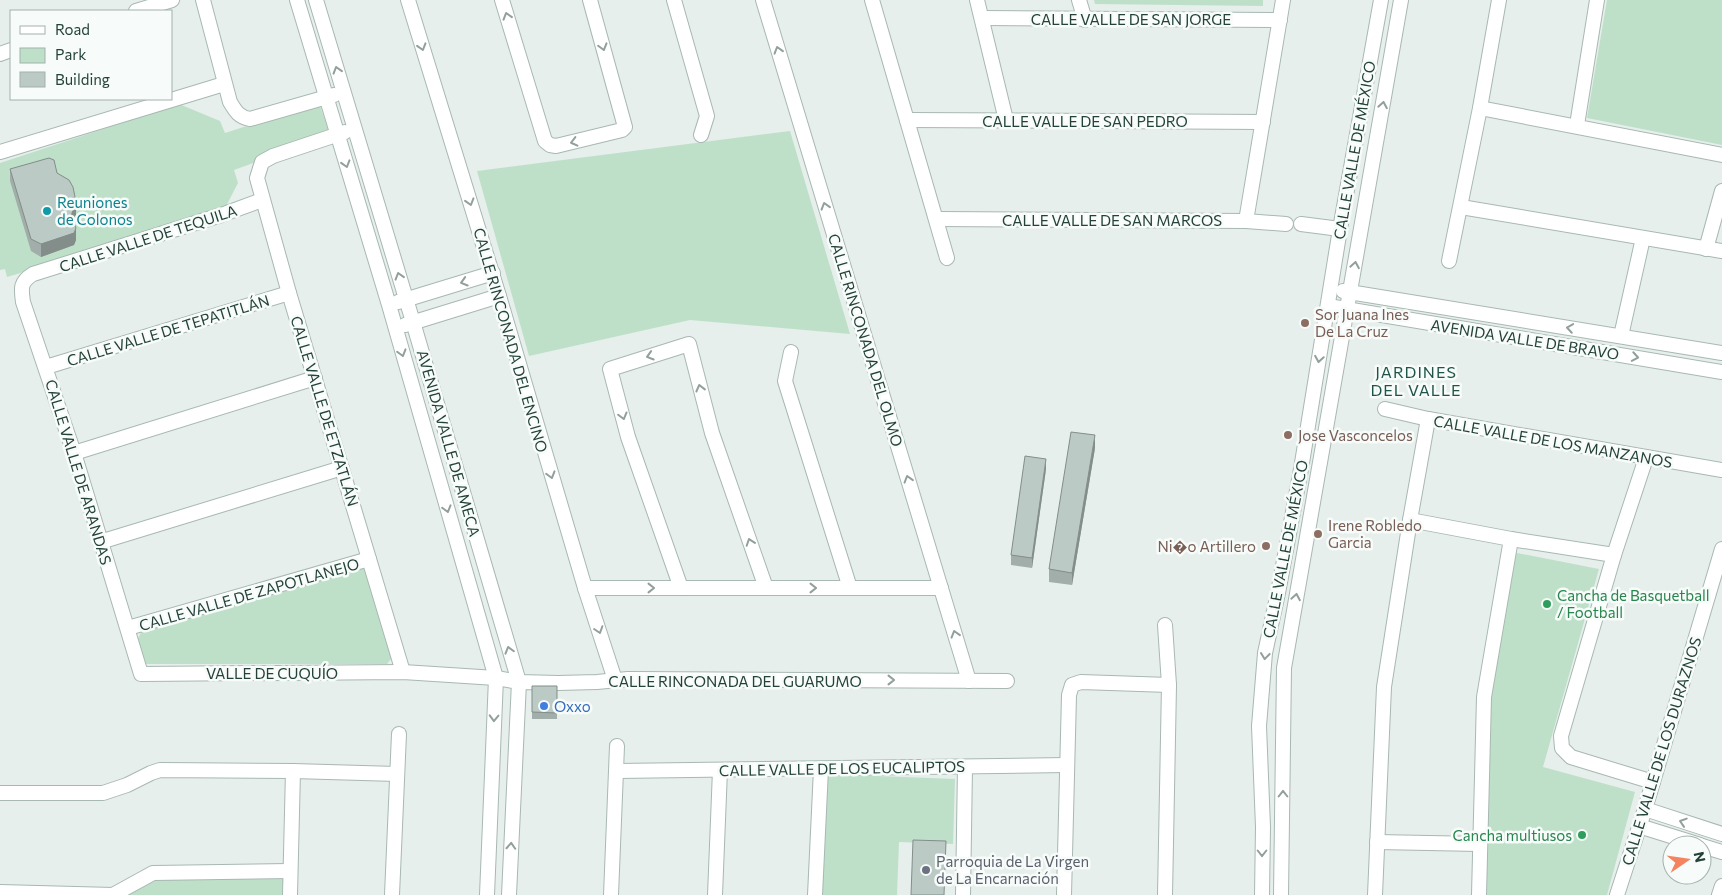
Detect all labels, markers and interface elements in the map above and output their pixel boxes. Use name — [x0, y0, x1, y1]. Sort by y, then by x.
legend — [10, 10, 172, 100]
street label: CALLE VALLE DE SAN JORGE — [1031, 10, 1231, 28]
one-way arrow — [502, 12, 512, 20]
text: Road — [55, 20, 90, 38]
one-way arrow — [416, 42, 426, 50]
one-way arrow — [598, 42, 608, 51]
text: Park — [55, 45, 86, 63]
one-way arrow — [774, 47, 784, 55]
street label: CALLE VALLE DE MÉXICO — [1328, 59, 1379, 241]
one-way arrow — [333, 67, 343, 75]
text: Building — [55, 70, 110, 88]
one-way arrow — [1378, 101, 1388, 109]
street label: CALLE VALLE DE SAN PEDRO — [982, 112, 1188, 130]
one-way arrow — [570, 136, 579, 147]
one-way arrow — [340, 159, 350, 168]
place label: Reuniones de Colonos — [57, 193, 133, 228]
one-way arrow — [465, 197, 475, 205]
street label: CALLE VALLE DE TEQUILA — [57, 201, 239, 275]
one-way arrow — [821, 202, 831, 210]
marker: Reuniones de Colonos — [41, 205, 53, 217]
street label: CALLE VALLE DE SAN MARCOS — [1002, 211, 1222, 229]
street label: CALLE RINCONADA DEL ENCINO — [470, 226, 552, 454]
street label: CALLE RINCONADA DEL OLMO — [825, 231, 907, 449]
one-way arrow — [1350, 261, 1360, 269]
one-way arrow — [395, 273, 405, 281]
one-way arrow — [460, 277, 468, 287]
street label: CALLE VALLE DE TEPATITLÁN — [64, 290, 271, 369]
place label: Sor Juana Ines De La Cruz — [1315, 305, 1409, 340]
street label: CALLE VALLE DE ETZATLÁN — [287, 313, 364, 508]
street label: AVENIDA VALLE DE BRAVO — [1430, 315, 1620, 363]
marker: Sor Juana Ines De La Cruz — [1299, 317, 1311, 329]
one-way arrow — [1566, 323, 1574, 334]
street label: AVENIDA VALLE DE AMECA — [414, 348, 484, 538]
one-way arrow — [397, 349, 407, 357]
one-way arrow — [646, 351, 654, 361]
one-way arrow — [1631, 352, 1640, 362]
one-way arrow — [1315, 354, 1325, 363]
district label: JARDINES DEL VALLE — [1370, 362, 1462, 399]
street label: CALLE VALLE DE ARANDAS — [42, 377, 116, 567]
one-way arrow — [695, 383, 706, 392]
one-way arrow — [617, 411, 627, 420]
street label: CALLE VALLE DE LOS MANZANOS — [1432, 411, 1674, 471]
place label: Jose Vasconcelos — [1298, 426, 1413, 444]
marker: Jose Vasconcelos — [1282, 429, 1294, 441]
street label: CALLE VALLE DE MÉXICO — [1258, 458, 1311, 640]
one-way arrow — [546, 470, 556, 479]
one-way arrow — [903, 475, 913, 483]
one-way arrow — [442, 505, 452, 513]
place label: Irene Robledo Garcia — [1328, 516, 1422, 551]
marker: Irene Robledo Garcia — [1312, 528, 1324, 540]
place label: Ni�o Artillero — [1157, 537, 1256, 555]
one-way arrow — [746, 539, 756, 547]
marker: Ni�o Artillero — [1260, 540, 1272, 552]
street label: CALLE VALLE DE ZAPOTLANEJO — [137, 554, 361, 634]
one-way arrow — [648, 583, 655, 593]
one-way arrow — [810, 583, 818, 593]
place label: Cancha de Basquetball / Football — [1557, 586, 1710, 621]
one-way arrow — [1291, 593, 1301, 602]
marker: Cancha de Basquetball / Football — [1541, 598, 1553, 610]
one-way arrow — [593, 626, 603, 634]
one-way arrow — [950, 630, 960, 639]
street label: CALLE VALLE DE LOS DURAZNOS — [1618, 635, 1704, 867]
one-way arrow — [505, 647, 515, 655]
one-way arrow — [1260, 652, 1271, 660]
street label: VALLE DE CUQUÍO — [206, 663, 338, 682]
street label: CALLE RINCONADA DEL GUARUMO — [608, 672, 862, 690]
one-way arrow — [888, 675, 895, 685]
place label: Oxxo — [554, 697, 591, 715]
marker: Oxxo — [538, 700, 550, 712]
one-way arrow — [489, 714, 499, 722]
street label: CALLE VALLE DE LOS EUCALIPTOS — [719, 757, 965, 779]
one-way arrow — [1278, 790, 1288, 798]
one-way arrow — [1680, 817, 1688, 827]
place label: Cancha multiusos — [1452, 826, 1572, 844]
marker: Cancha multiusos — [1576, 829, 1588, 841]
north arrow — [1662, 835, 1712, 885]
one-way arrow — [505, 842, 516, 850]
one-way arrow — [1257, 850, 1267, 857]
place label: Parroquia de La Virgen de La Encarnación — [936, 852, 1089, 887]
marker: Parroquia de La Virgen de La Encarnación — [920, 864, 932, 876]

